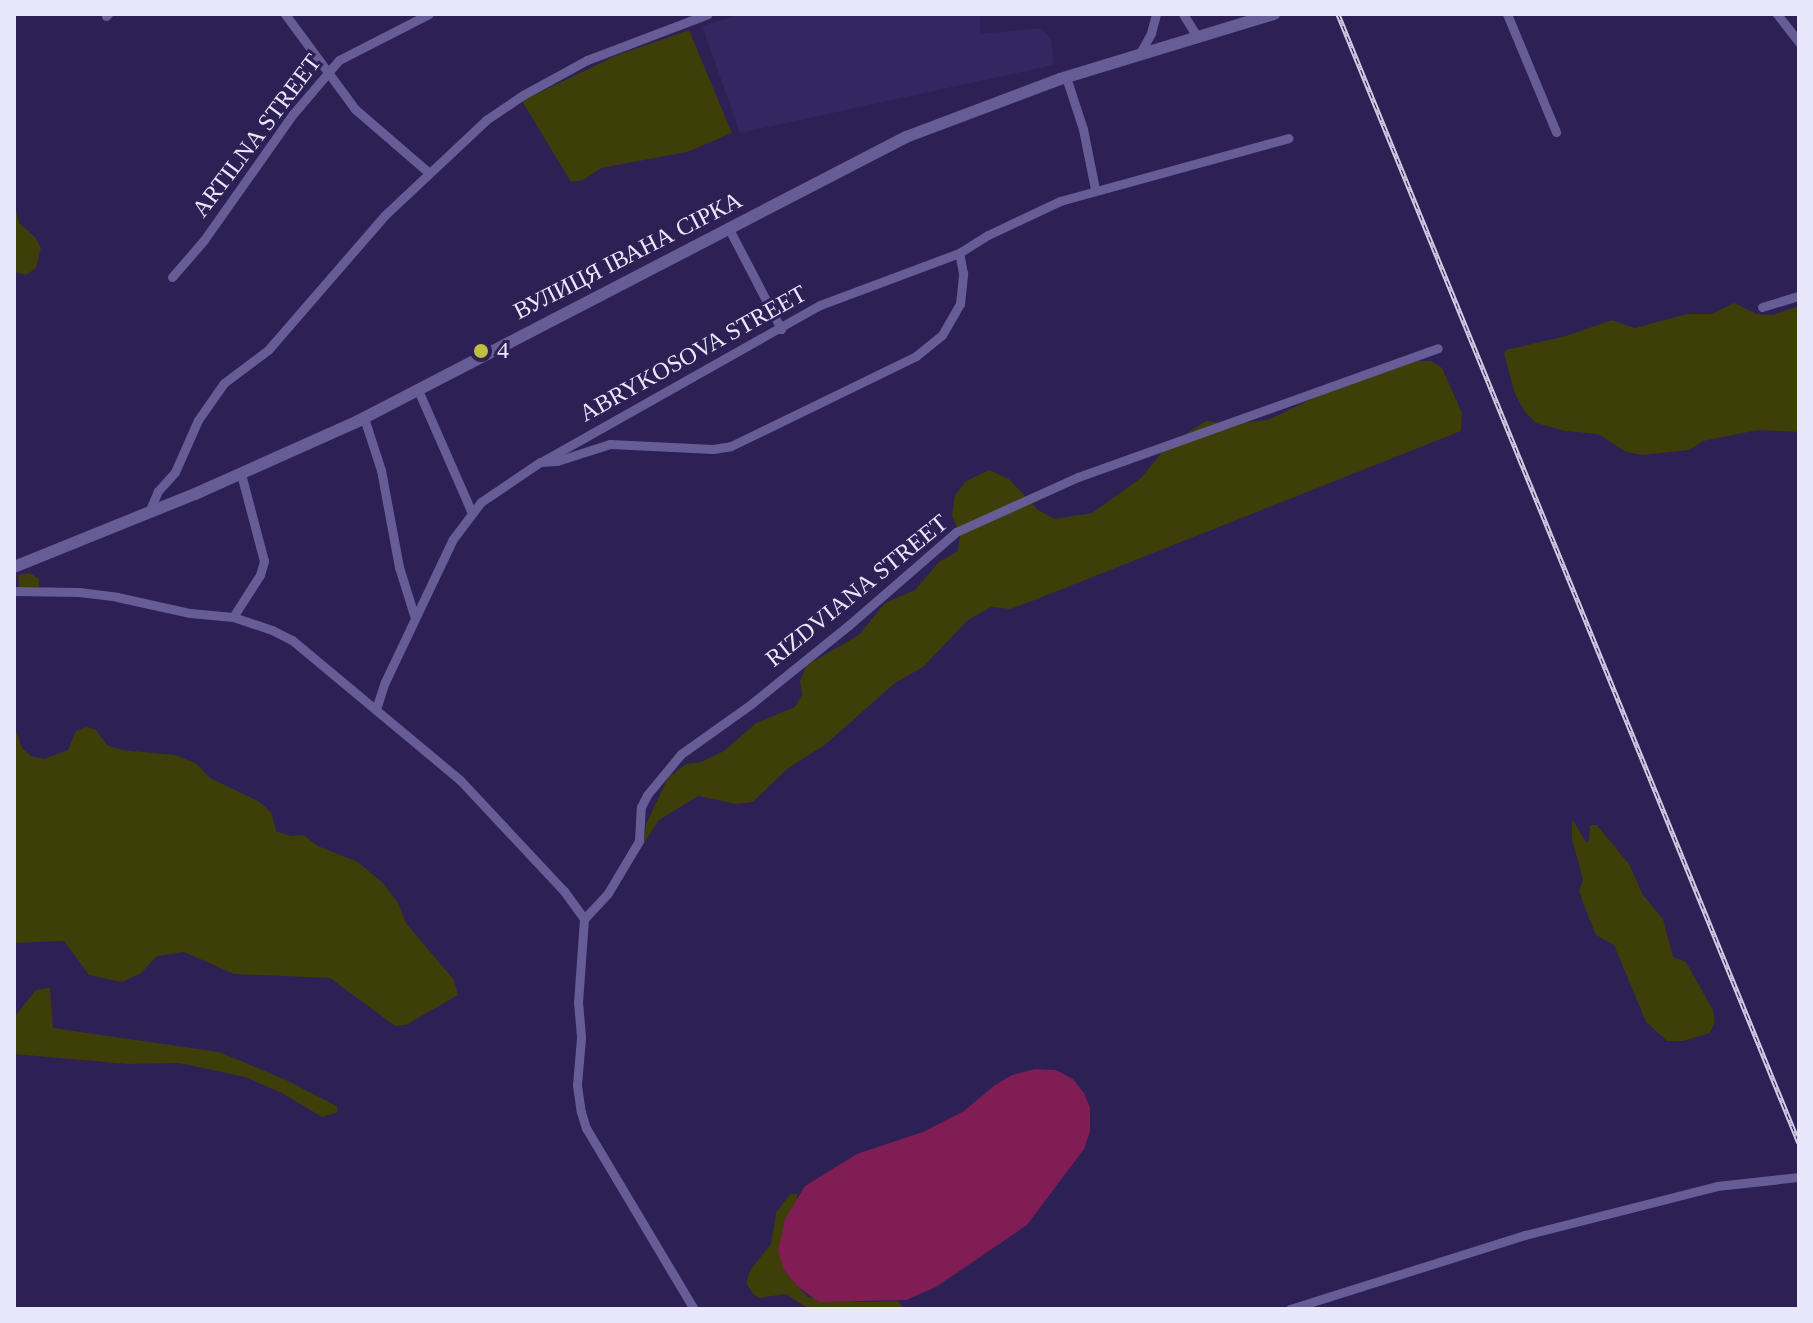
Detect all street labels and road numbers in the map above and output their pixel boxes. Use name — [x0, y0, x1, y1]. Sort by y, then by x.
street label: ARTILNA STREET — [186, 48, 328, 224]
street label: ВУЛИЦЯ ІВАНА СІРКА — [509, 186, 747, 326]
street label: ABRYKOSOVA STREET — [574, 279, 812, 429]
street label: RIZDVIANA STREET — [760, 508, 954, 674]

